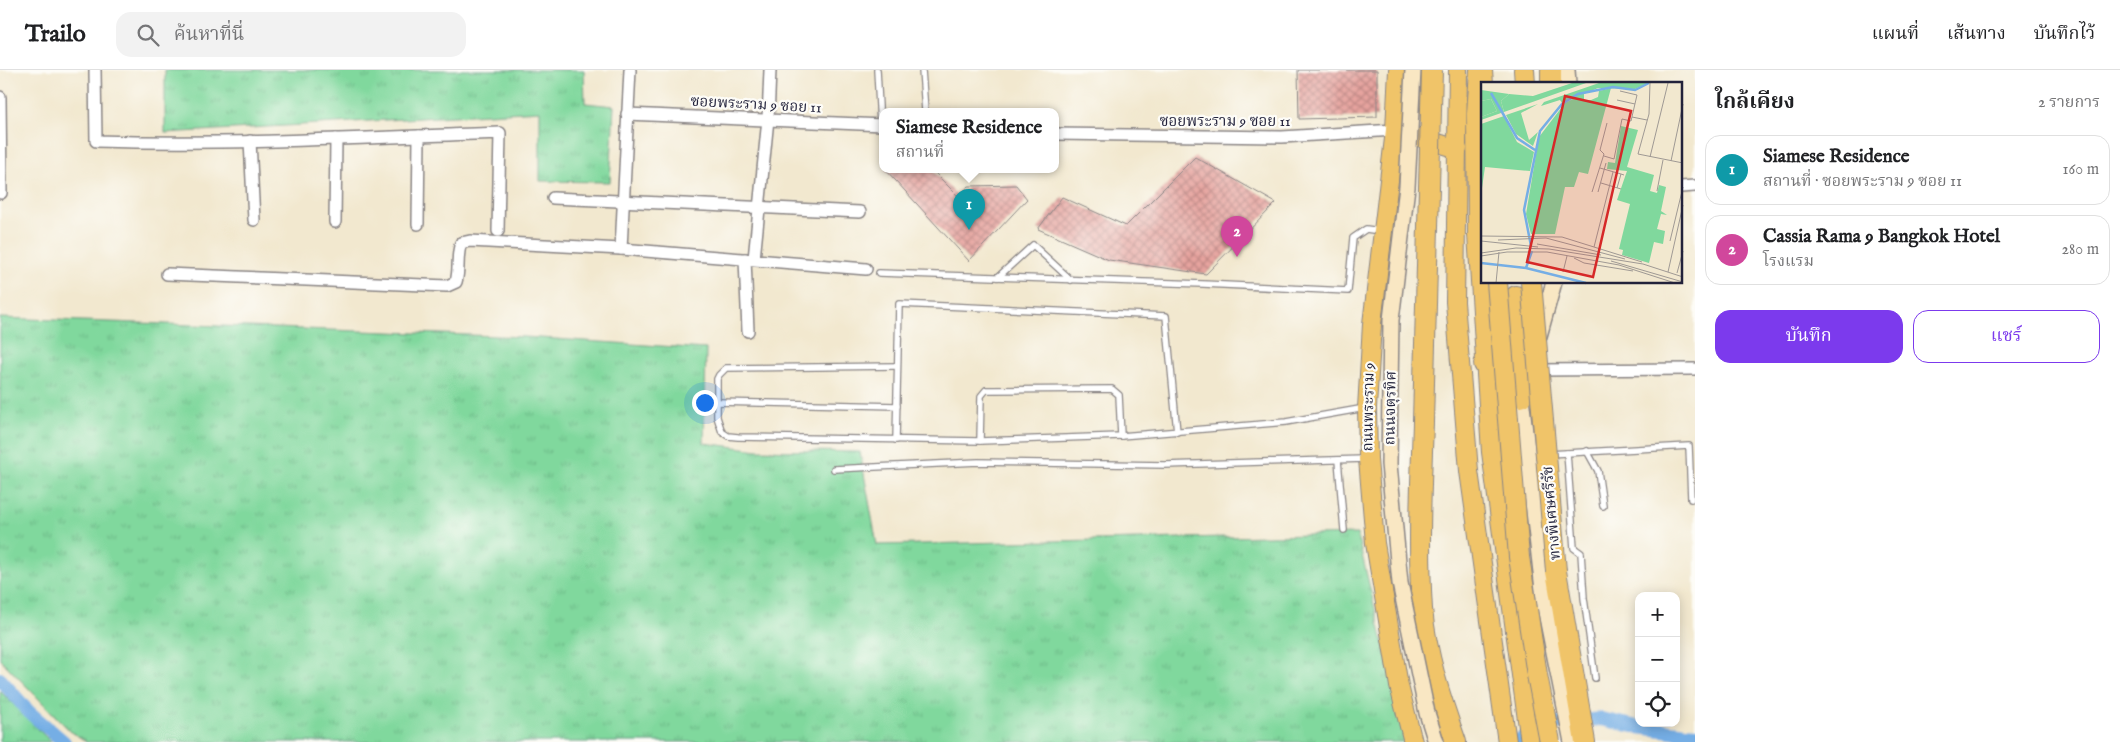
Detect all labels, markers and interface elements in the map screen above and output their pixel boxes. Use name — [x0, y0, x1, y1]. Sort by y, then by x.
search box — [116, 12, 466, 57]
text: Trailo — [25, 19, 86, 50]
icon: search — [134, 21, 162, 49]
text: ค้นหาที่นี่ — [174, 23, 244, 47]
text: แผนที่ — [1872, 23, 1919, 46]
text: เส้นทาง — [1947, 23, 2006, 46]
text: บันทึกไว้ — [2034, 23, 2095, 46]
inset map — [1481, 82, 1682, 284]
text: ใกล้เคียง — [1715, 89, 1795, 116]
street label: ซอยพระราม 9 ซอย 11 — [690, 92, 822, 117]
text: 2 รายการ — [2038, 93, 2100, 113]
popup — [879, 108, 1059, 173]
street label: ซอยพระราม 9 ซอย 11 — [1159, 112, 1291, 131]
text: Siamese Residence — [896, 116, 1042, 140]
text: สถานที่ — [896, 143, 944, 163]
text: Siamese Residence — [1763, 145, 1910, 169]
text: 1 — [1729, 160, 1735, 180]
text: 160 m — [2063, 160, 2099, 180]
text: สถานที่ · ซอยพระราม 9 ซอย 11 — [1763, 172, 1962, 192]
pin: 1 — [953, 189, 985, 230]
pin: 2 — [1221, 216, 1253, 257]
text: Cassia Rama 9 Bangkok Hotel — [1763, 225, 2000, 249]
text: 2 — [1728, 240, 1736, 260]
text: 280 m — [2062, 240, 2099, 260]
text: โรงแรม — [1763, 252, 1814, 272]
button: บันทึก — [1715, 310, 1903, 363]
button: แชร์ — [1913, 310, 2100, 363]
street label: ถนนพระราม 9 — [1358, 362, 1379, 452]
street label: ถนนจตุรทิศ — [1380, 371, 1402, 445]
your location — [692, 390, 718, 416]
street label: ทางพิเศษศรีรัช — [1538, 465, 1565, 561]
map controls — [1635, 592, 1680, 727]
button: + — [1635, 592, 1680, 637]
button: − — [1635, 637, 1680, 682]
button: locate — [1635, 682, 1680, 727]

